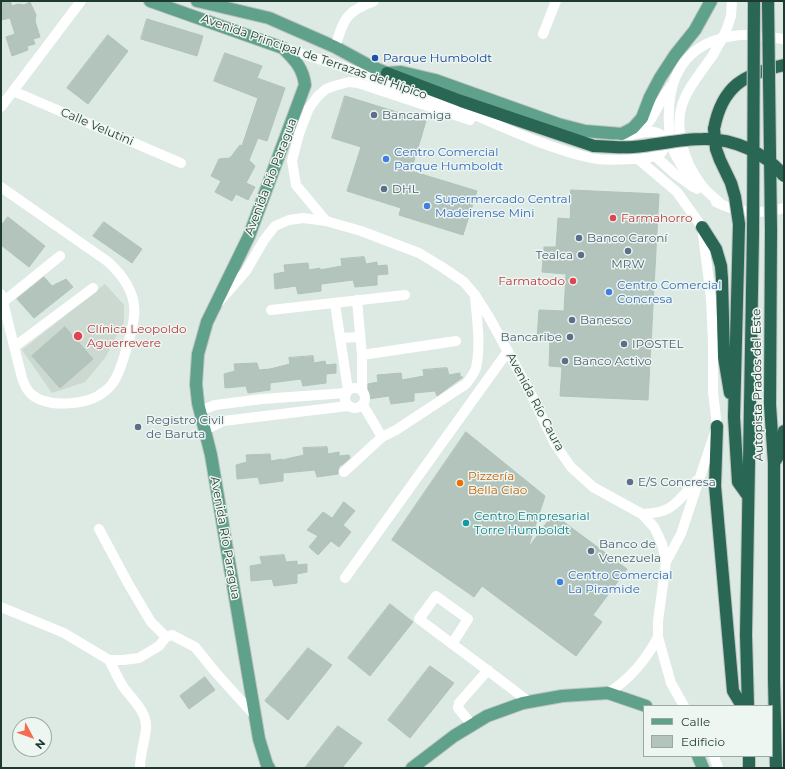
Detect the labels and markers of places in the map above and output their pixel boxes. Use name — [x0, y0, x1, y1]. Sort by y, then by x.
place label: Parque Humboldt — [383, 51, 492, 65]
marker: Parque Humboldt — [370, 53, 380, 63]
place label: Bancamiga — [382, 108, 451, 122]
marker: Bancamiga — [369, 110, 379, 120]
place label: Centro Comercial Parque Humboldt — [394, 145, 503, 173]
marker: Centro Comercial Parque Humboldt — [381, 154, 391, 164]
place label: DHL — [392, 182, 419, 196]
marker: DHL — [379, 184, 389, 194]
place label: Supermercado Central Madeirense Mini — [435, 192, 571, 220]
marker: Supermercado Central Madeirense Mini — [422, 201, 432, 211]
place label: Farmahorro — [621, 211, 692, 225]
marker: Farmahorro — [608, 213, 618, 223]
place label: Banco Caroní — [587, 231, 668, 245]
marker: Banco Caroní — [574, 233, 584, 243]
marker: MRW — [623, 246, 633, 256]
place label: Tealca — [536, 248, 573, 262]
marker: Tealca — [576, 250, 586, 260]
place label: MRW — [611, 257, 645, 271]
place label: Farmatodo — [498, 274, 565, 288]
marker: Farmatodo — [568, 276, 578, 286]
place label: Centro Comercial Concresa — [617, 278, 721, 306]
marker: Centro Comercial Concresa — [604, 287, 614, 297]
place label: Banesco — [580, 313, 632, 327]
marker: Banesco — [567, 315, 577, 325]
place label: Clínica Leopoldo Aguerrevere — [87, 322, 187, 350]
marker: Clínica Leopoldo Aguerrevere — [72, 330, 84, 342]
place label: Bancaribe — [501, 330, 562, 344]
marker: Bancaribe — [565, 332, 575, 342]
place label: IPOSTEL — [632, 337, 684, 351]
marker: IPOSTEL — [619, 339, 629, 349]
place label: Banco Activo — [573, 354, 652, 368]
marker: Banco Activo — [560, 356, 570, 366]
place label: Registro Civil de Baruta — [146, 413, 224, 441]
marker: Registro Civil de Baruta — [133, 422, 143, 432]
place label: Pizzería Bella Ciao — [468, 469, 527, 497]
place label: E/S Concresa — [638, 475, 716, 489]
marker: E/S Concresa — [625, 477, 635, 487]
marker: Pizzería Bella Ciao — [455, 478, 465, 488]
place label: Centro Empresarial Torre Humboldt — [474, 509, 590, 537]
marker: Centro Empresarial Torre Humboldt — [461, 518, 471, 528]
place label: Banco de Venezuela — [599, 537, 661, 565]
marker: Banco de Venezuela — [586, 546, 596, 556]
place label: Centro Comercial La Piramide — [568, 568, 672, 596]
marker: Centro Comercial La Piramide — [555, 577, 565, 587]

